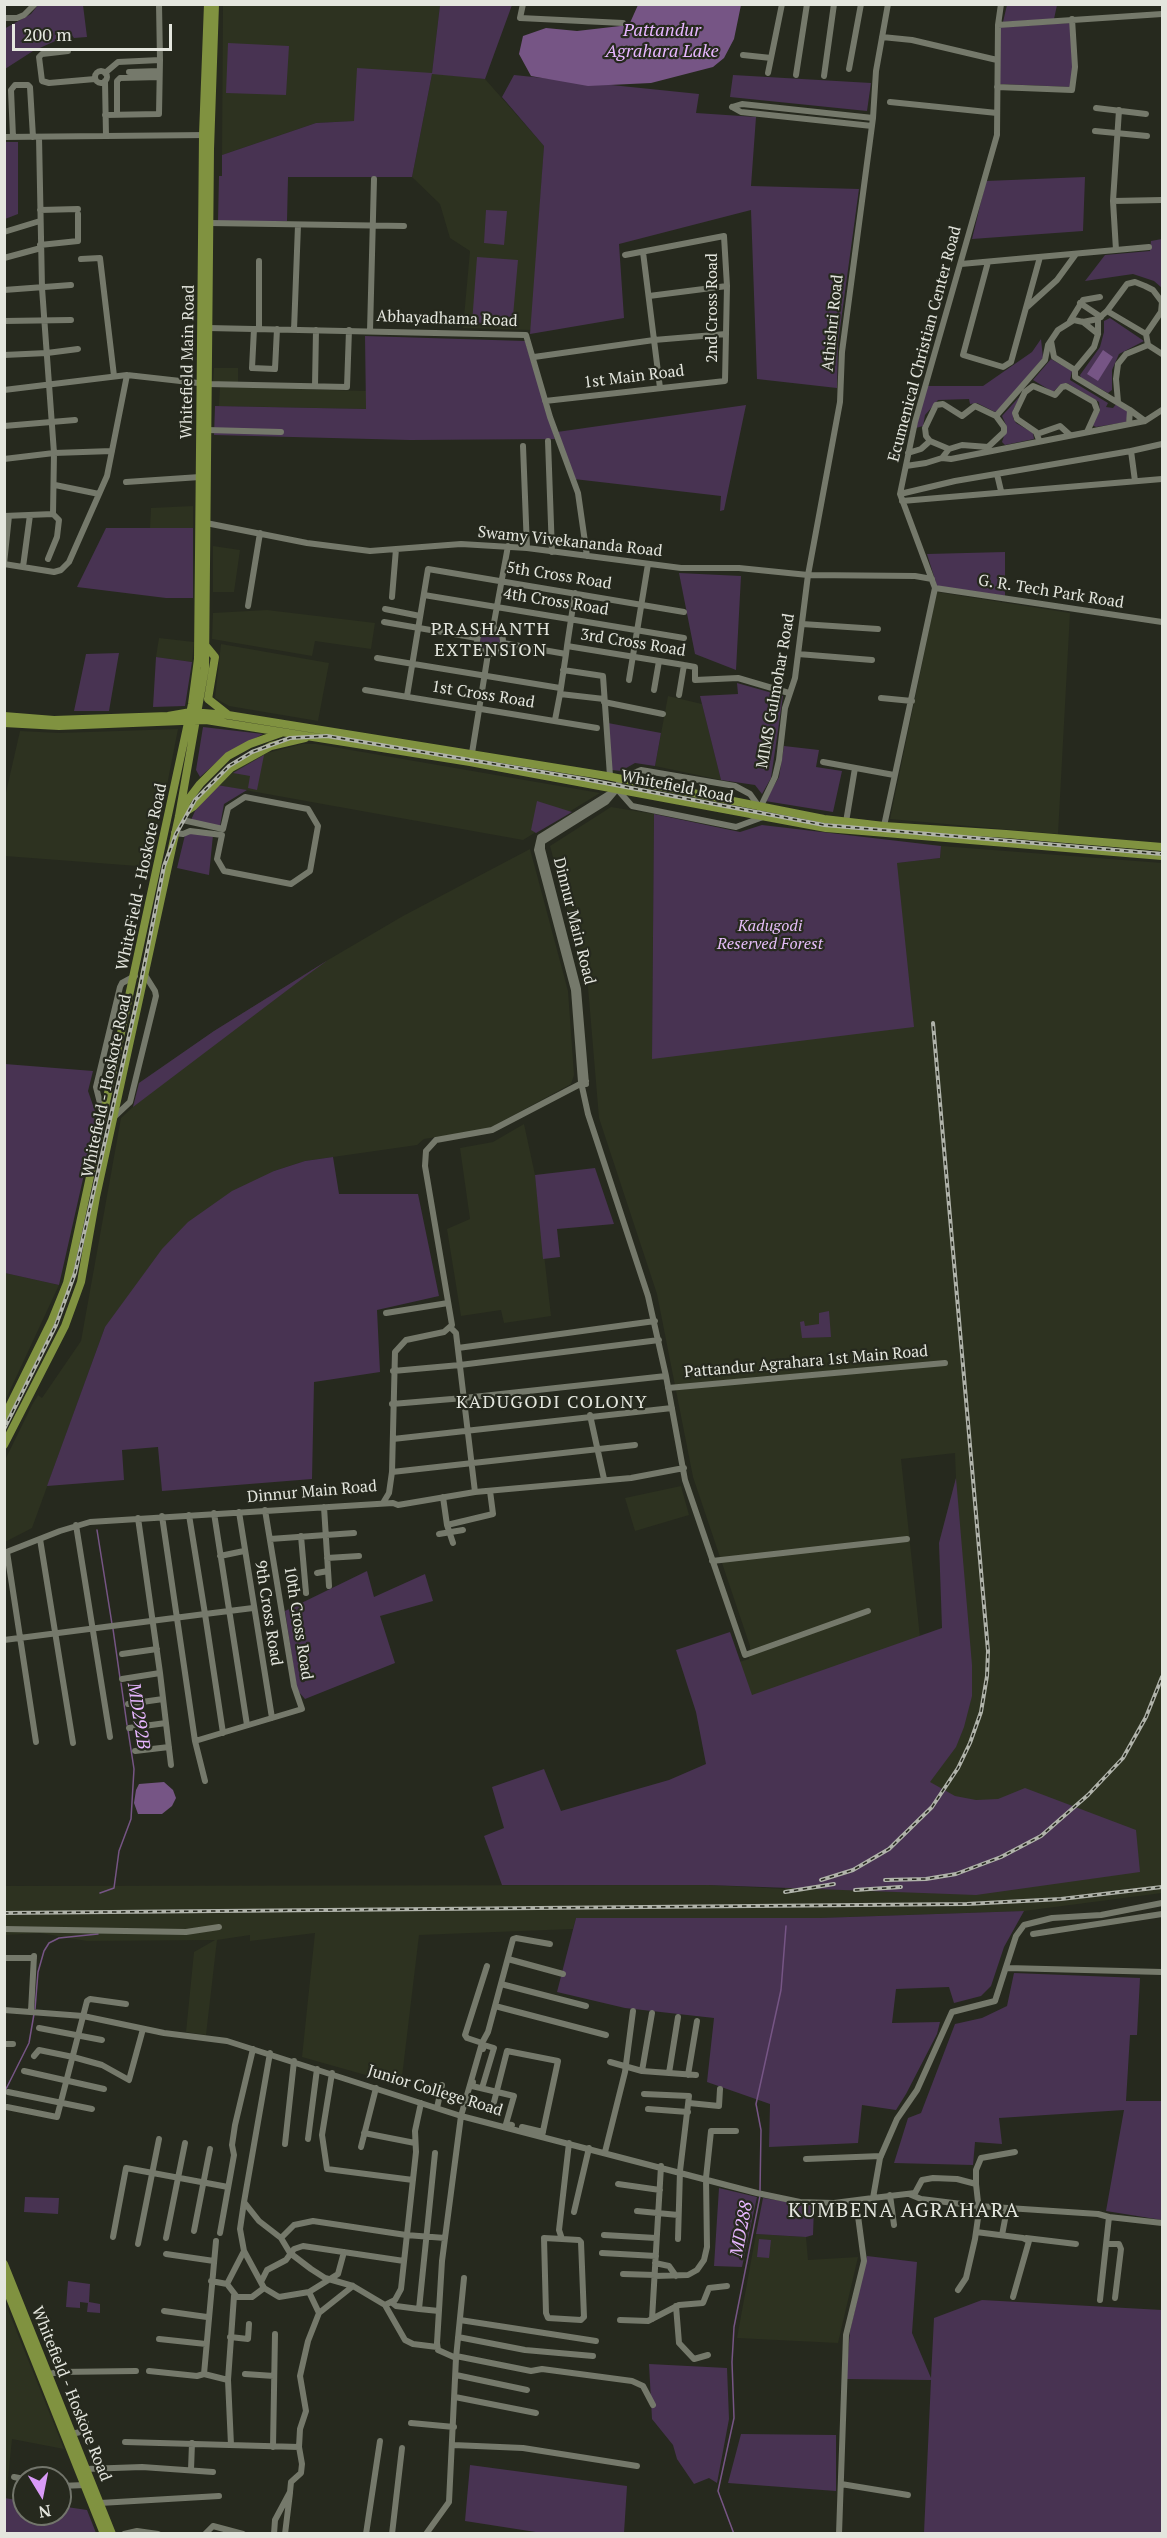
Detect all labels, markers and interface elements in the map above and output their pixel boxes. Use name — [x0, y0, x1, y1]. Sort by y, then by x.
scale bar — [15, 12, 176, 50]
water label: Pattandur Agrahara Lake — [605, 20, 719, 63]
text: 200 m — [23, 22, 72, 46]
street label: Ecumenical Christian Center Road — [884, 224, 966, 464]
street label: 2nd Cross Road — [702, 253, 722, 363]
street label: Athishri Road — [818, 274, 848, 372]
street label: Whitefield Main Road — [177, 285, 199, 439]
street label: Abhayadhama Road — [376, 307, 518, 331]
street label: 1st Main Road — [583, 361, 685, 393]
street label: Swamy Vivekananda Road — [477, 523, 663, 561]
street label: 5th Cross Road — [505, 558, 613, 594]
street label: G. R. Tech Park Road — [977, 571, 1125, 613]
street label: 4th Cross Road — [502, 584, 610, 620]
street label: MIMS Gulmohar Road — [753, 612, 799, 770]
district label: PRASHANTH EXTENSION — [431, 619, 551, 662]
street label: 3rd Cross Road — [579, 625, 687, 661]
street label: 1st Cross Road — [430, 677, 536, 713]
street label: Whitefield Road — [619, 767, 735, 807]
street label: WhiteField - Hoskote Road — [113, 782, 171, 972]
street label: Dinnur Main Road — [549, 855, 599, 987]
park label: Kadugodi Reserved Forest — [717, 916, 823, 954]
street label: Whitefield - Hoskote Road — [78, 993, 136, 1179]
street label: Pattandur Agrahara 1st Main Road — [683, 1342, 929, 1382]
district label: KADUGODI COLONY — [456, 1392, 648, 1414]
street label: Dinnur Main Road — [246, 1477, 378, 1507]
street label: 9th Cross Road — [250, 1559, 286, 1667]
street label: 10th Cross Road — [280, 1565, 316, 1681]
water label: MD292B — [122, 1681, 154, 1751]
street label: Junior College Road — [365, 2061, 505, 2121]
water label: MD288 — [726, 2199, 758, 2259]
district label: KUMBENA AGRAHARA — [788, 2199, 1020, 2223]
street label: Whitefield - Hoskote Road — [27, 2304, 115, 2484]
north arrow — [12, 2466, 72, 2526]
text: N — [37, 2500, 53, 2524]

